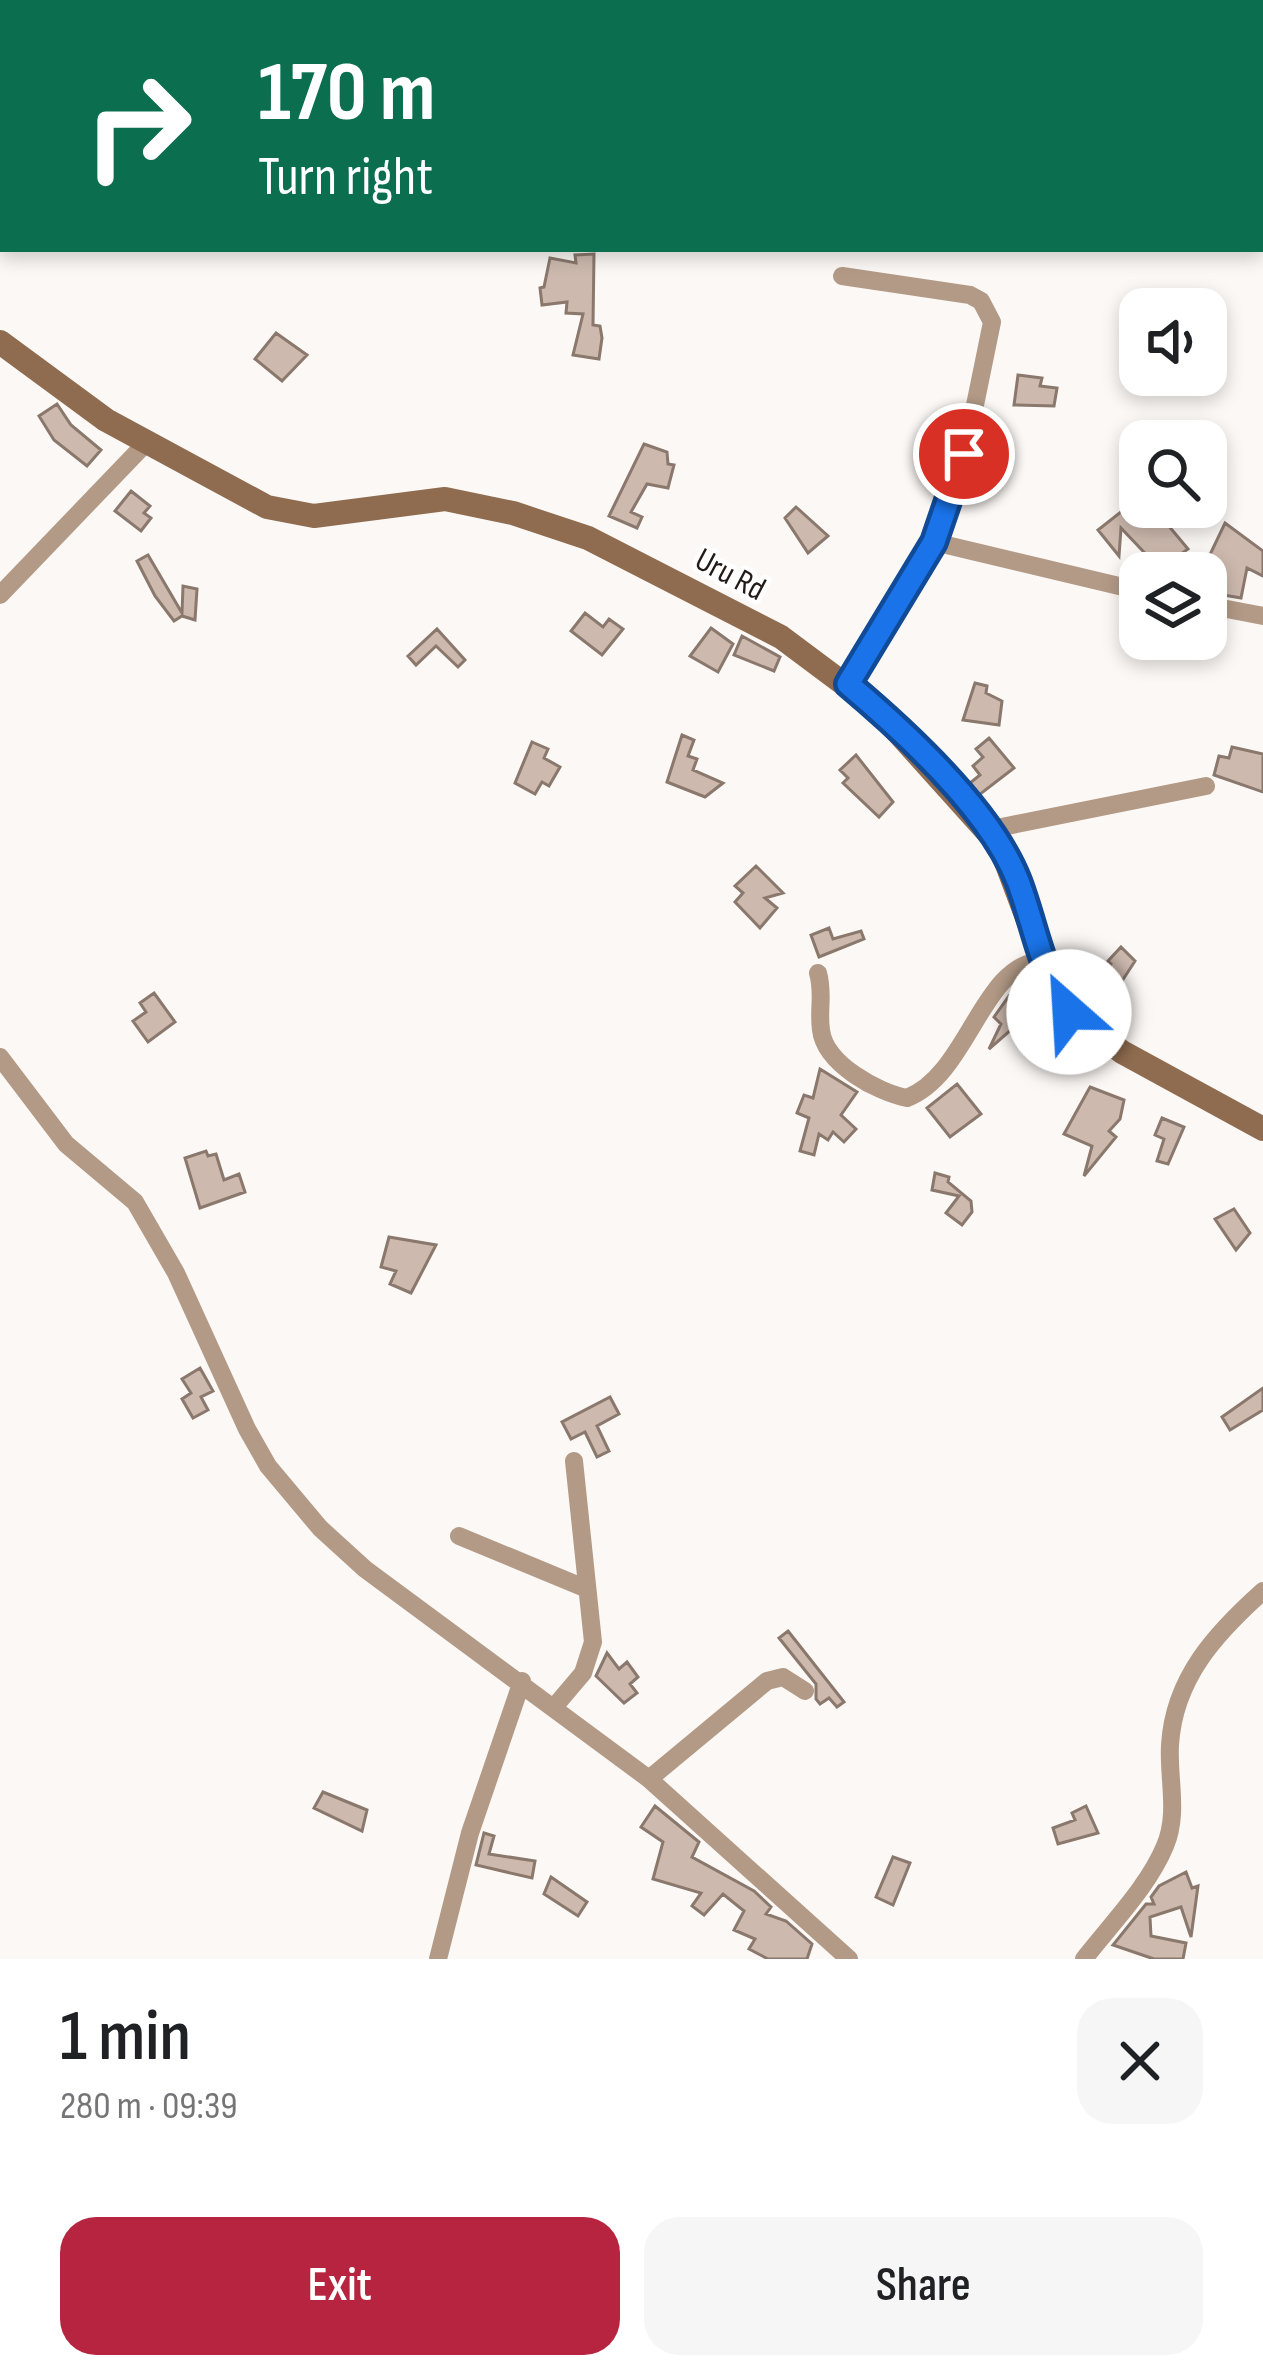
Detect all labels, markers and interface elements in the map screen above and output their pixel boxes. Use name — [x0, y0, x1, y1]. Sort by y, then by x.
text: 170 m — [258, 43, 435, 144]
icon: right — [60, 48, 216, 204]
text: Turn right — [258, 145, 433, 210]
map controls — [1119, 288, 1227, 660]
button: sound — [1119, 288, 1227, 396]
pin — [913, 403, 1015, 505]
button: search — [1119, 420, 1227, 528]
icon: arrive — [931, 421, 997, 487]
street label: Uru Rd — [688, 540, 772, 610]
button: layers — [1119, 552, 1227, 660]
position arrow — [1006, 949, 1132, 1075]
text: 1 min — [60, 1994, 191, 2081]
button: close — [1077, 1998, 1203, 2124]
text: 280 m · 09:39 — [60, 2083, 238, 2130]
button: Exit — [60, 2217, 620, 2355]
button: Share — [644, 2217, 1203, 2355]

